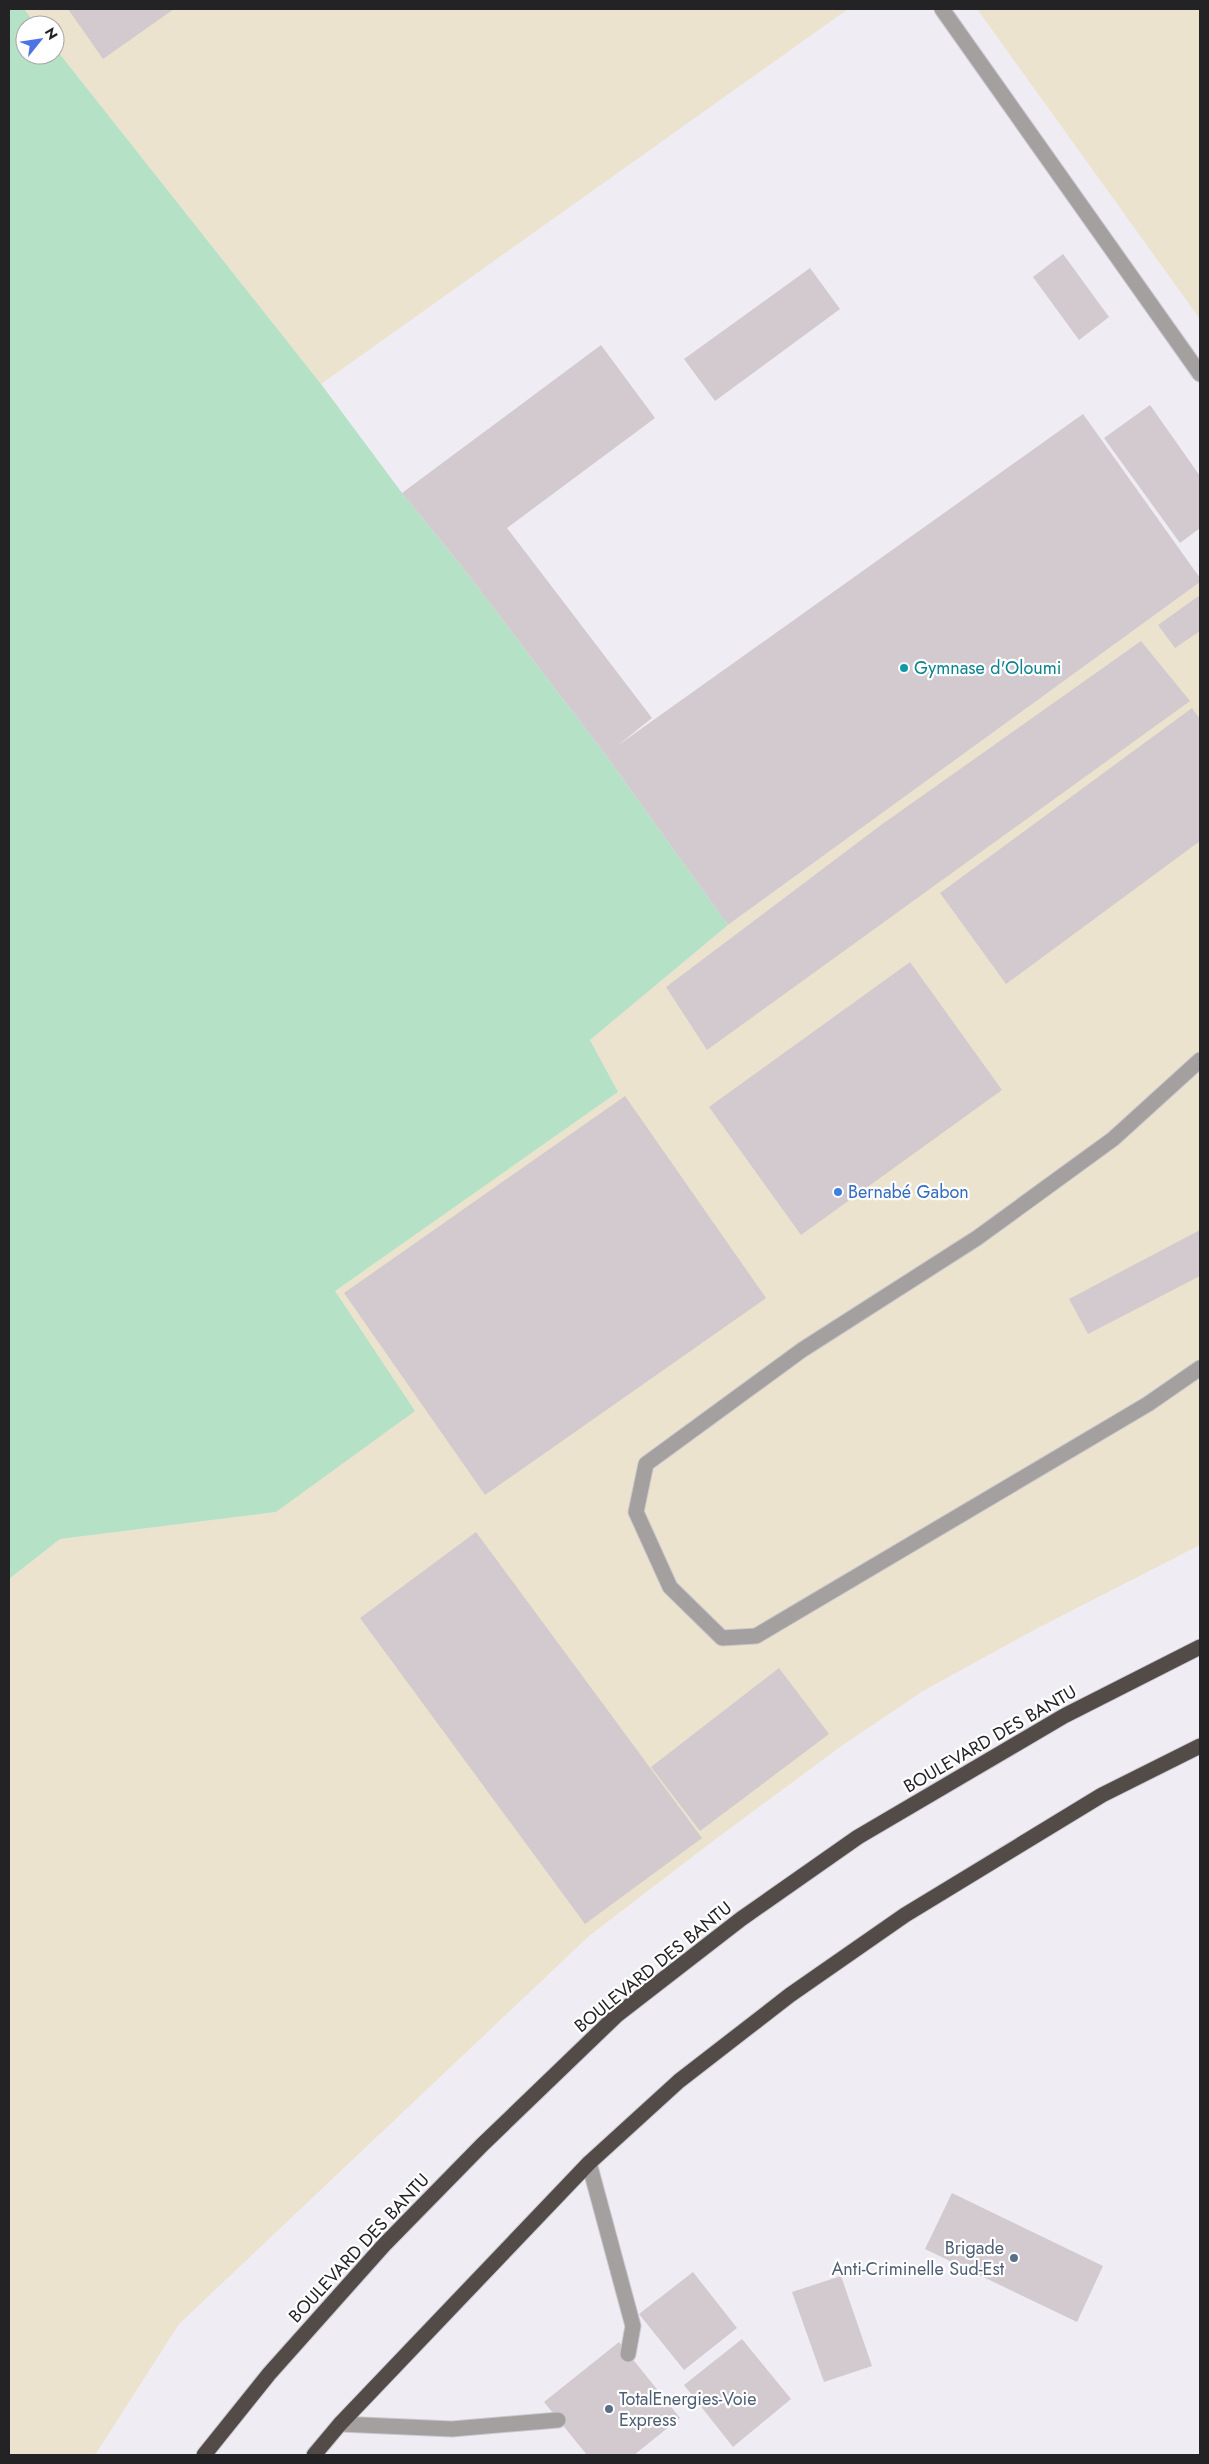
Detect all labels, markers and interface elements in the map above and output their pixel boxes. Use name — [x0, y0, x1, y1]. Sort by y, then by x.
north arrow — [15, 15, 65, 65]
text: N — [40, 24, 63, 43]
place label: Gymnase d'Oloumi — [914, 655, 1061, 681]
marker: Gymnase d'Oloumi — [898, 662, 910, 674]
place label: Bernabé Gabon — [848, 1179, 969, 1205]
marker: Bernabé Gabon — [832, 1186, 844, 1198]
street label: BOULEVARD DES BANTU — [899, 1679, 1081, 1799]
street label: BOULEVARD DES BANTU — [569, 1895, 737, 2039]
street label: BOULEVARD DES BANTU — [283, 2168, 435, 2328]
place label: Brigade Anti-Criminelle Sud-Est — [831, 2235, 1005, 2282]
marker: Brigade Anti-Criminelle Sud-Est — [1008, 2252, 1020, 2264]
place label: TotalEnergies-Voie Express — [619, 2386, 757, 2433]
marker: TotalEnergies-Voie Express — [603, 2403, 615, 2415]

